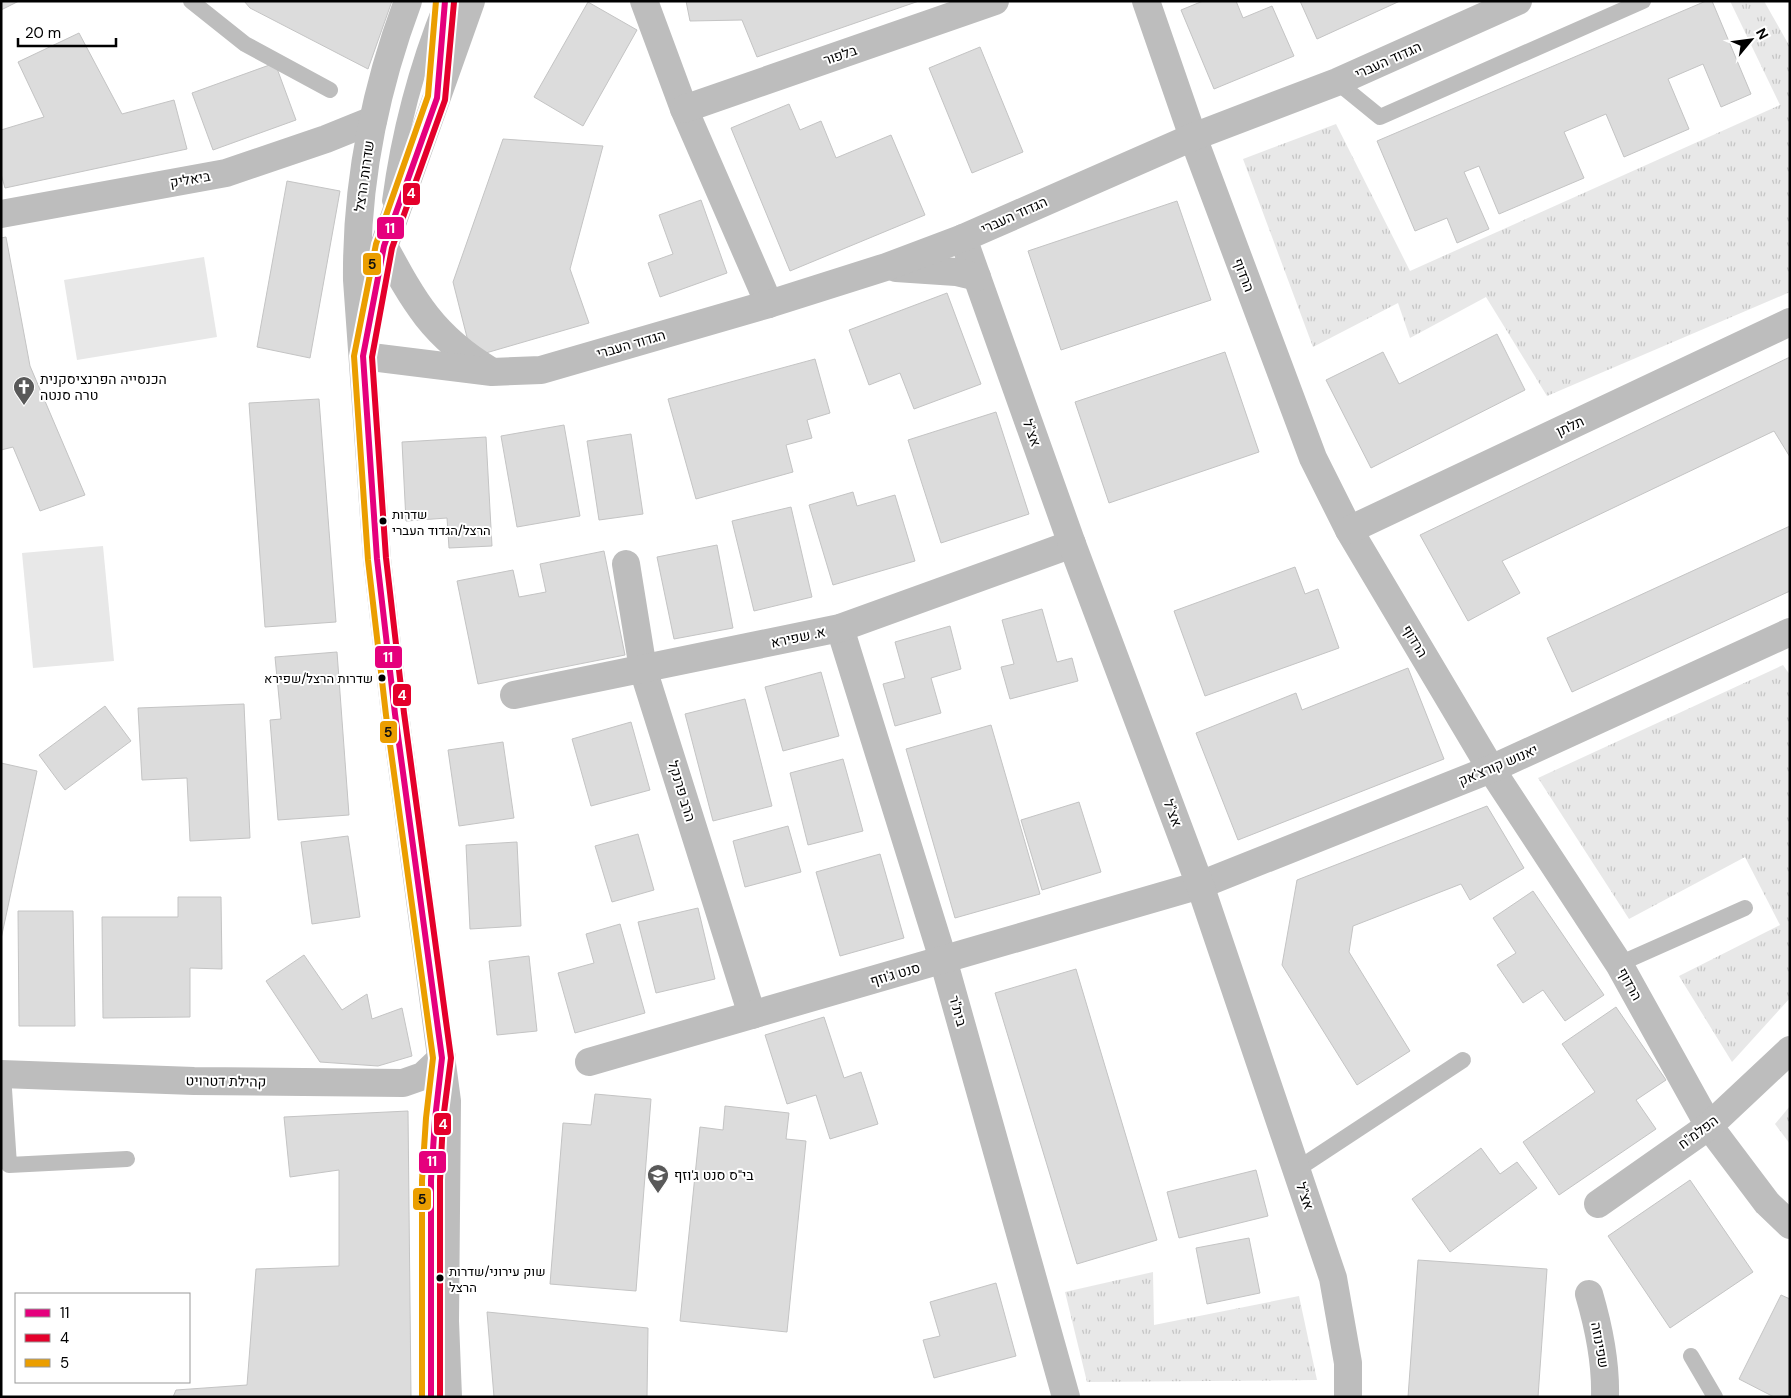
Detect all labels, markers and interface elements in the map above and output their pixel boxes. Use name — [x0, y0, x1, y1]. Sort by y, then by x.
scale bar — [18, 15, 115, 47]
north arrow — [1726, 15, 1776, 65]
text: 20 m — [25, 23, 61, 43]
text: N — [1752, 25, 1773, 43]
street label: הגדוד העברי — [1352, 37, 1424, 83]
street label: בלפור — [821, 41, 860, 69]
street label: שדרות הרצל — [350, 139, 378, 213]
street label: ביאליק — [168, 166, 212, 191]
line badge: 4 — [402, 182, 421, 206]
text: 4 — [406, 184, 416, 202]
street label: הגדוד העברי — [978, 192, 1050, 238]
line badge: 11 — [376, 216, 405, 240]
text: 11 — [385, 219, 395, 237]
line badge: 5 — [362, 252, 382, 276]
text: 5 — [368, 255, 376, 273]
street label: הרדוף — [1229, 256, 1259, 294]
street label: הגדוד העברי — [594, 326, 668, 362]
place label: הכנסייה הפרנציסקנית טרה סנטה — [40, 370, 167, 404]
church icon: הכנסייה הפרנציסקנית טרה סנטה — [12, 375, 36, 406]
street label: תלתן — [1553, 412, 1587, 440]
street label: אצ"ל — [1019, 417, 1045, 449]
place label: שדרות הרצל/הגדוד העברי — [392, 506, 491, 539]
marker: שדרות הרצל/הגדוד העברי — [378, 516, 388, 526]
street label: הרדוף — [1398, 621, 1432, 661]
street label: א. שפירא — [769, 622, 827, 652]
line badge: 11 — [374, 645, 403, 669]
text: 11 — [383, 648, 393, 666]
place label: שדרות הרצל/שפירא — [264, 670, 373, 687]
marker: שדרות הרצל/שפירא — [377, 673, 387, 683]
line badge: 4 — [392, 683, 412, 707]
text: 4 — [397, 686, 407, 704]
line badge: 5 — [379, 720, 398, 744]
text: 5 — [384, 723, 392, 741]
street label: יאנוש קורצ'אק — [1456, 740, 1540, 790]
street label: הרב פרנקל — [664, 758, 700, 824]
street label: אצ"ל — [1160, 797, 1186, 829]
street label: סנט ג'וזף — [868, 958, 922, 990]
street label: הרדוף — [1614, 964, 1646, 1004]
street label: בית"ר — [945, 993, 971, 1029]
street label: קהילת דטרויט — [186, 1071, 266, 1091]
street label: הפלמ"ח — [1674, 1111, 1722, 1153]
line badge: 4 — [433, 1112, 452, 1136]
text: 4 — [438, 1115, 448, 1133]
line badge: 11 — [418, 1150, 447, 1174]
text: 11 — [427, 1152, 437, 1170]
school or university icon: בי"ס סנט ג'וזף — [646, 1163, 670, 1194]
place label: בי"ס סנט ג'וזף — [674, 1166, 754, 1184]
street label: אצ"ל — [1292, 1180, 1318, 1212]
line badge: 5 — [412, 1187, 432, 1211]
text: 5 — [418, 1190, 426, 1208]
place label: שוק עירוני/שדרות הרצל — [449, 1263, 546, 1296]
marker: שוק עירוני/שדרות הרצל — [435, 1273, 445, 1283]
legend — [15, 1293, 190, 1383]
text: 11 — [60, 1303, 69, 1323]
street label: שפינוזה — [1587, 1321, 1613, 1369]
text: 4 — [60, 1328, 69, 1348]
text: 5 — [60, 1353, 69, 1373]

